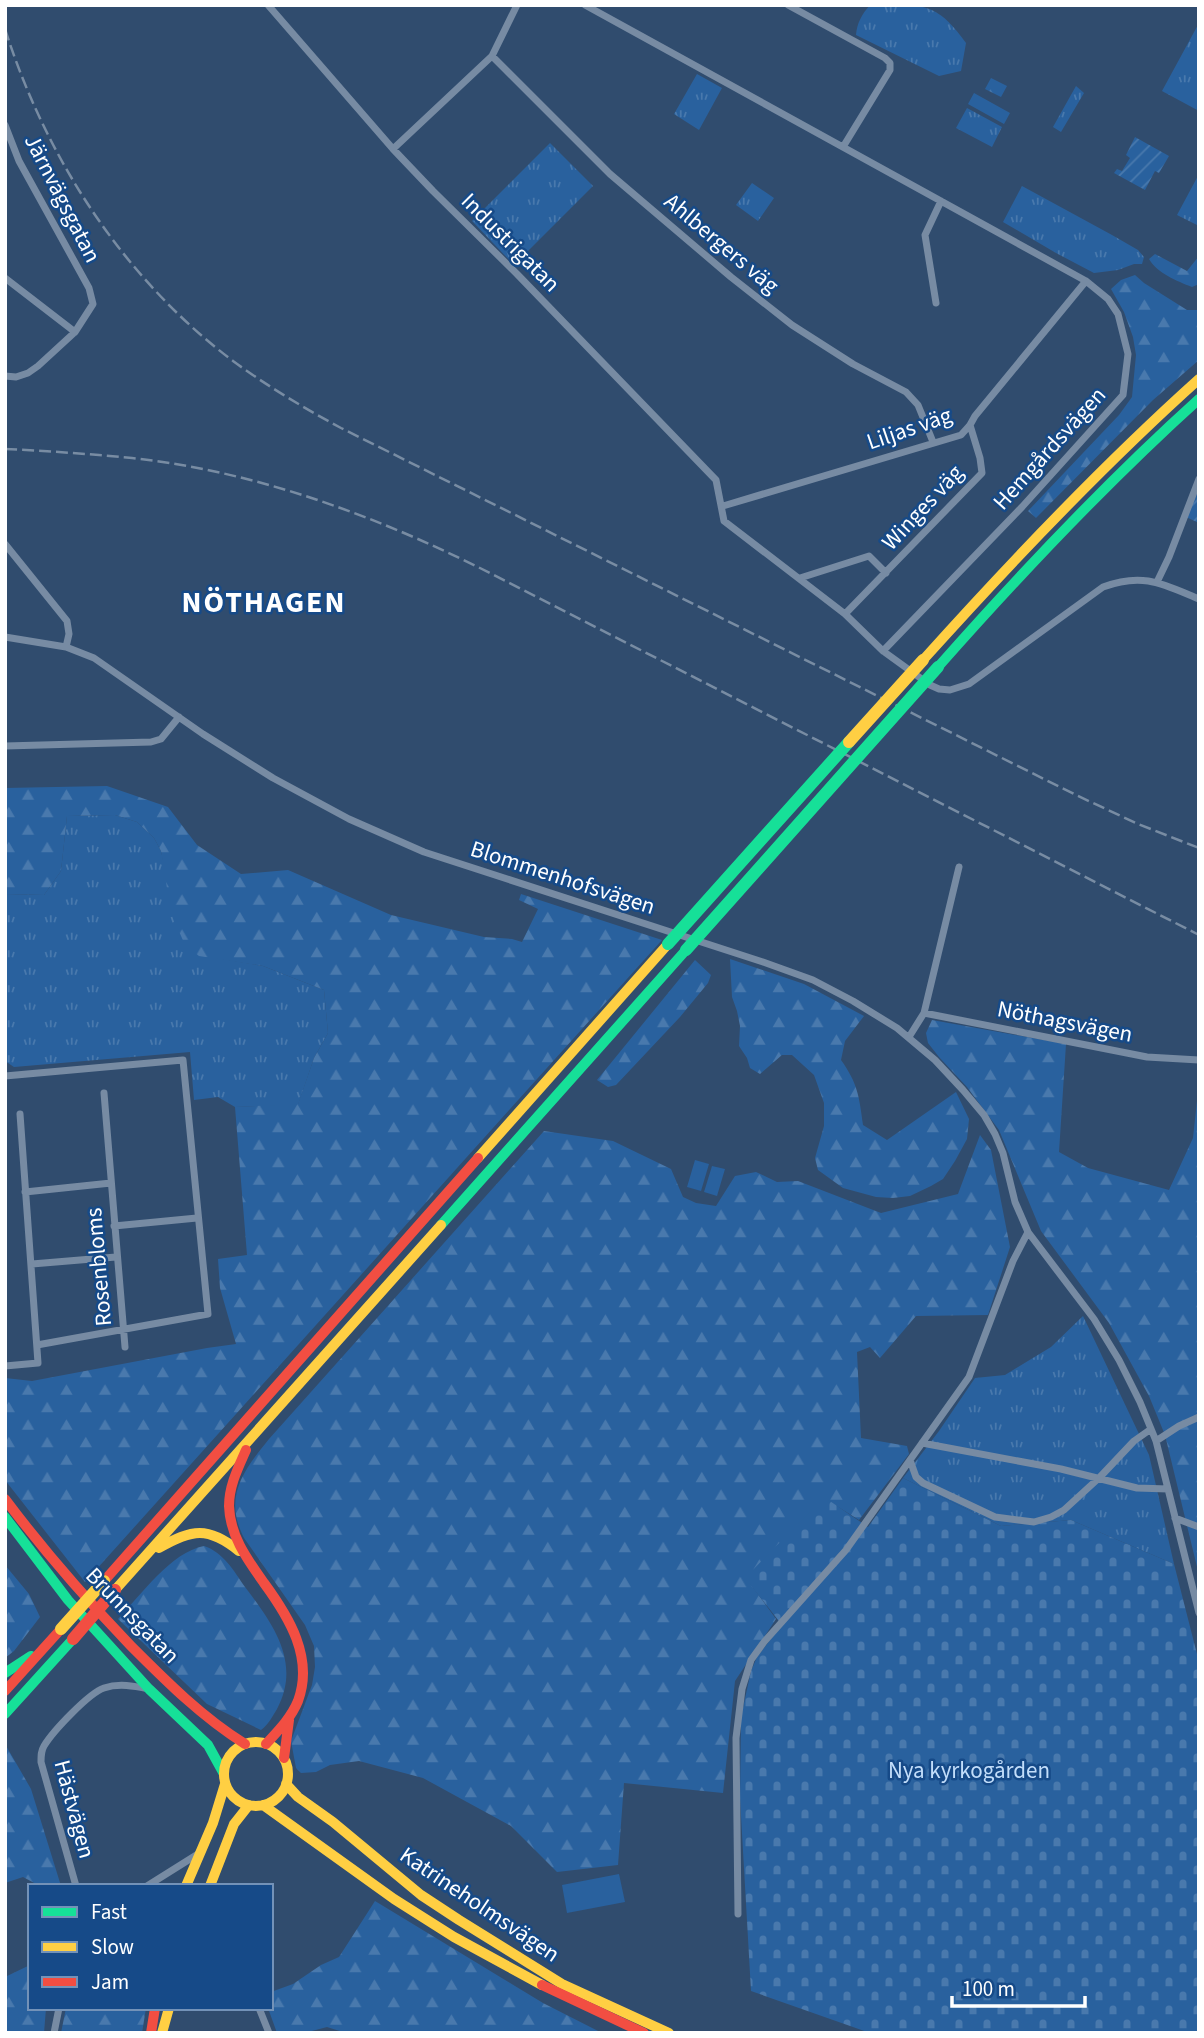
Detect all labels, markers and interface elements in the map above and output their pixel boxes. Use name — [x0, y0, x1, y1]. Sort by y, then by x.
street label: Järnvägsgatan — [16, 128, 109, 268]
street label: Industrigatan — [454, 185, 568, 299]
street label: Ahlbergers väg — [657, 185, 787, 302]
street label: Hemgårdsvägen — [985, 379, 1114, 517]
street label: Liljas väg — [862, 398, 956, 458]
street label: Winges väg — [874, 457, 971, 558]
district label: NÖTHAGEN — [182, 581, 346, 624]
street label: Blommenhofsvägen — [466, 832, 659, 923]
street label: Nöthagsvägen — [994, 992, 1135, 1051]
street label: Rosenbloms — [77, 1206, 120, 1327]
street label: Brunnsgatan — [78, 1560, 187, 1671]
park label: Nya kyrkogården — [888, 1754, 1050, 1787]
street label: Hästvägen — [46, 1756, 103, 1862]
street label: Katrineholmsvägen — [393, 1839, 566, 1970]
legend — [28, 1884, 273, 2010]
text: Fast — [91, 1897, 127, 1927]
text: Slow — [91, 1932, 134, 1962]
scale bar — [952, 1965, 1085, 2009]
text: Jam — [91, 1967, 129, 1997]
text: 100 m — [962, 1974, 1015, 2004]

